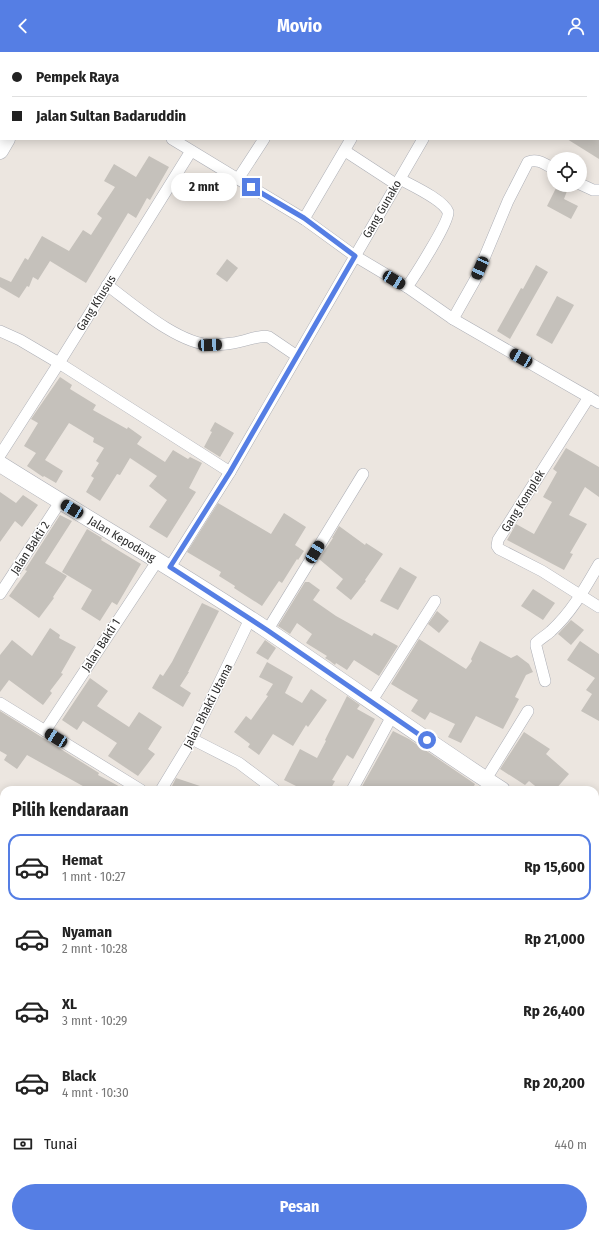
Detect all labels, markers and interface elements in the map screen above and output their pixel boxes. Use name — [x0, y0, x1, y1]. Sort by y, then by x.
icon: back — [12, 15, 34, 37]
text: Movio — [277, 15, 322, 37]
icon: person — [565, 15, 587, 37]
text: Pempek Raya — [36, 68, 119, 86]
text: Jalan Sultan Badaruddin — [36, 107, 186, 125]
map controls — [547, 152, 587, 192]
button: locate — [547, 152, 587, 192]
callout: 2 mnt — [171, 173, 237, 201]
street label: Gang Gunako — [360, 177, 404, 241]
route end — [242, 178, 260, 196]
text: 2 mnt — [189, 179, 219, 194]
car — [470, 255, 490, 281]
car — [381, 269, 407, 291]
street label: Gang Khusus — [73, 273, 119, 333]
car — [198, 338, 222, 352]
car — [508, 347, 534, 369]
street label: Gang Komplek — [498, 467, 548, 535]
car — [59, 498, 85, 520]
street label: Jalan Kepodang — [86, 513, 159, 565]
street label: Jalan Bakti 2 — [8, 519, 52, 577]
car — [304, 539, 326, 565]
street label: Jalan Bakti 1 — [79, 616, 123, 674]
street label: Jalan Bhakti Utama — [181, 661, 235, 751]
car — [43, 727, 69, 749]
route start — [418, 731, 436, 749]
text: Pilih kendaraan — [12, 799, 129, 821]
icon: car — [14, 849, 50, 885]
text: Hemat — [62, 851, 103, 869]
text: Rp 15,600 — [524, 858, 585, 876]
text: 1 mnt · 10:27 — [62, 869, 126, 884]
icon: car — [14, 921, 50, 957]
text: Nyaman — [62, 923, 112, 941]
text: Rp 21,000 — [525, 930, 585, 948]
text: 2 mnt · 10:28 — [62, 941, 128, 956]
icon: car — [14, 993, 50, 1029]
text: XL — [62, 995, 77, 1013]
text: Rp 26,400 — [523, 1002, 585, 1020]
text: 3 mnt · 10:29 — [62, 1013, 127, 1028]
icon: car — [14, 1065, 50, 1101]
text: Black — [62, 1067, 96, 1085]
text: Rp 20,200 — [523, 1074, 585, 1092]
text: 4 mnt · 10:30 — [62, 1085, 129, 1100]
icon: cash — [12, 1133, 34, 1155]
text: Tunai — [44, 1135, 77, 1153]
text: 440 m — [555, 1137, 587, 1152]
button: Pesan — [12, 1184, 587, 1230]

